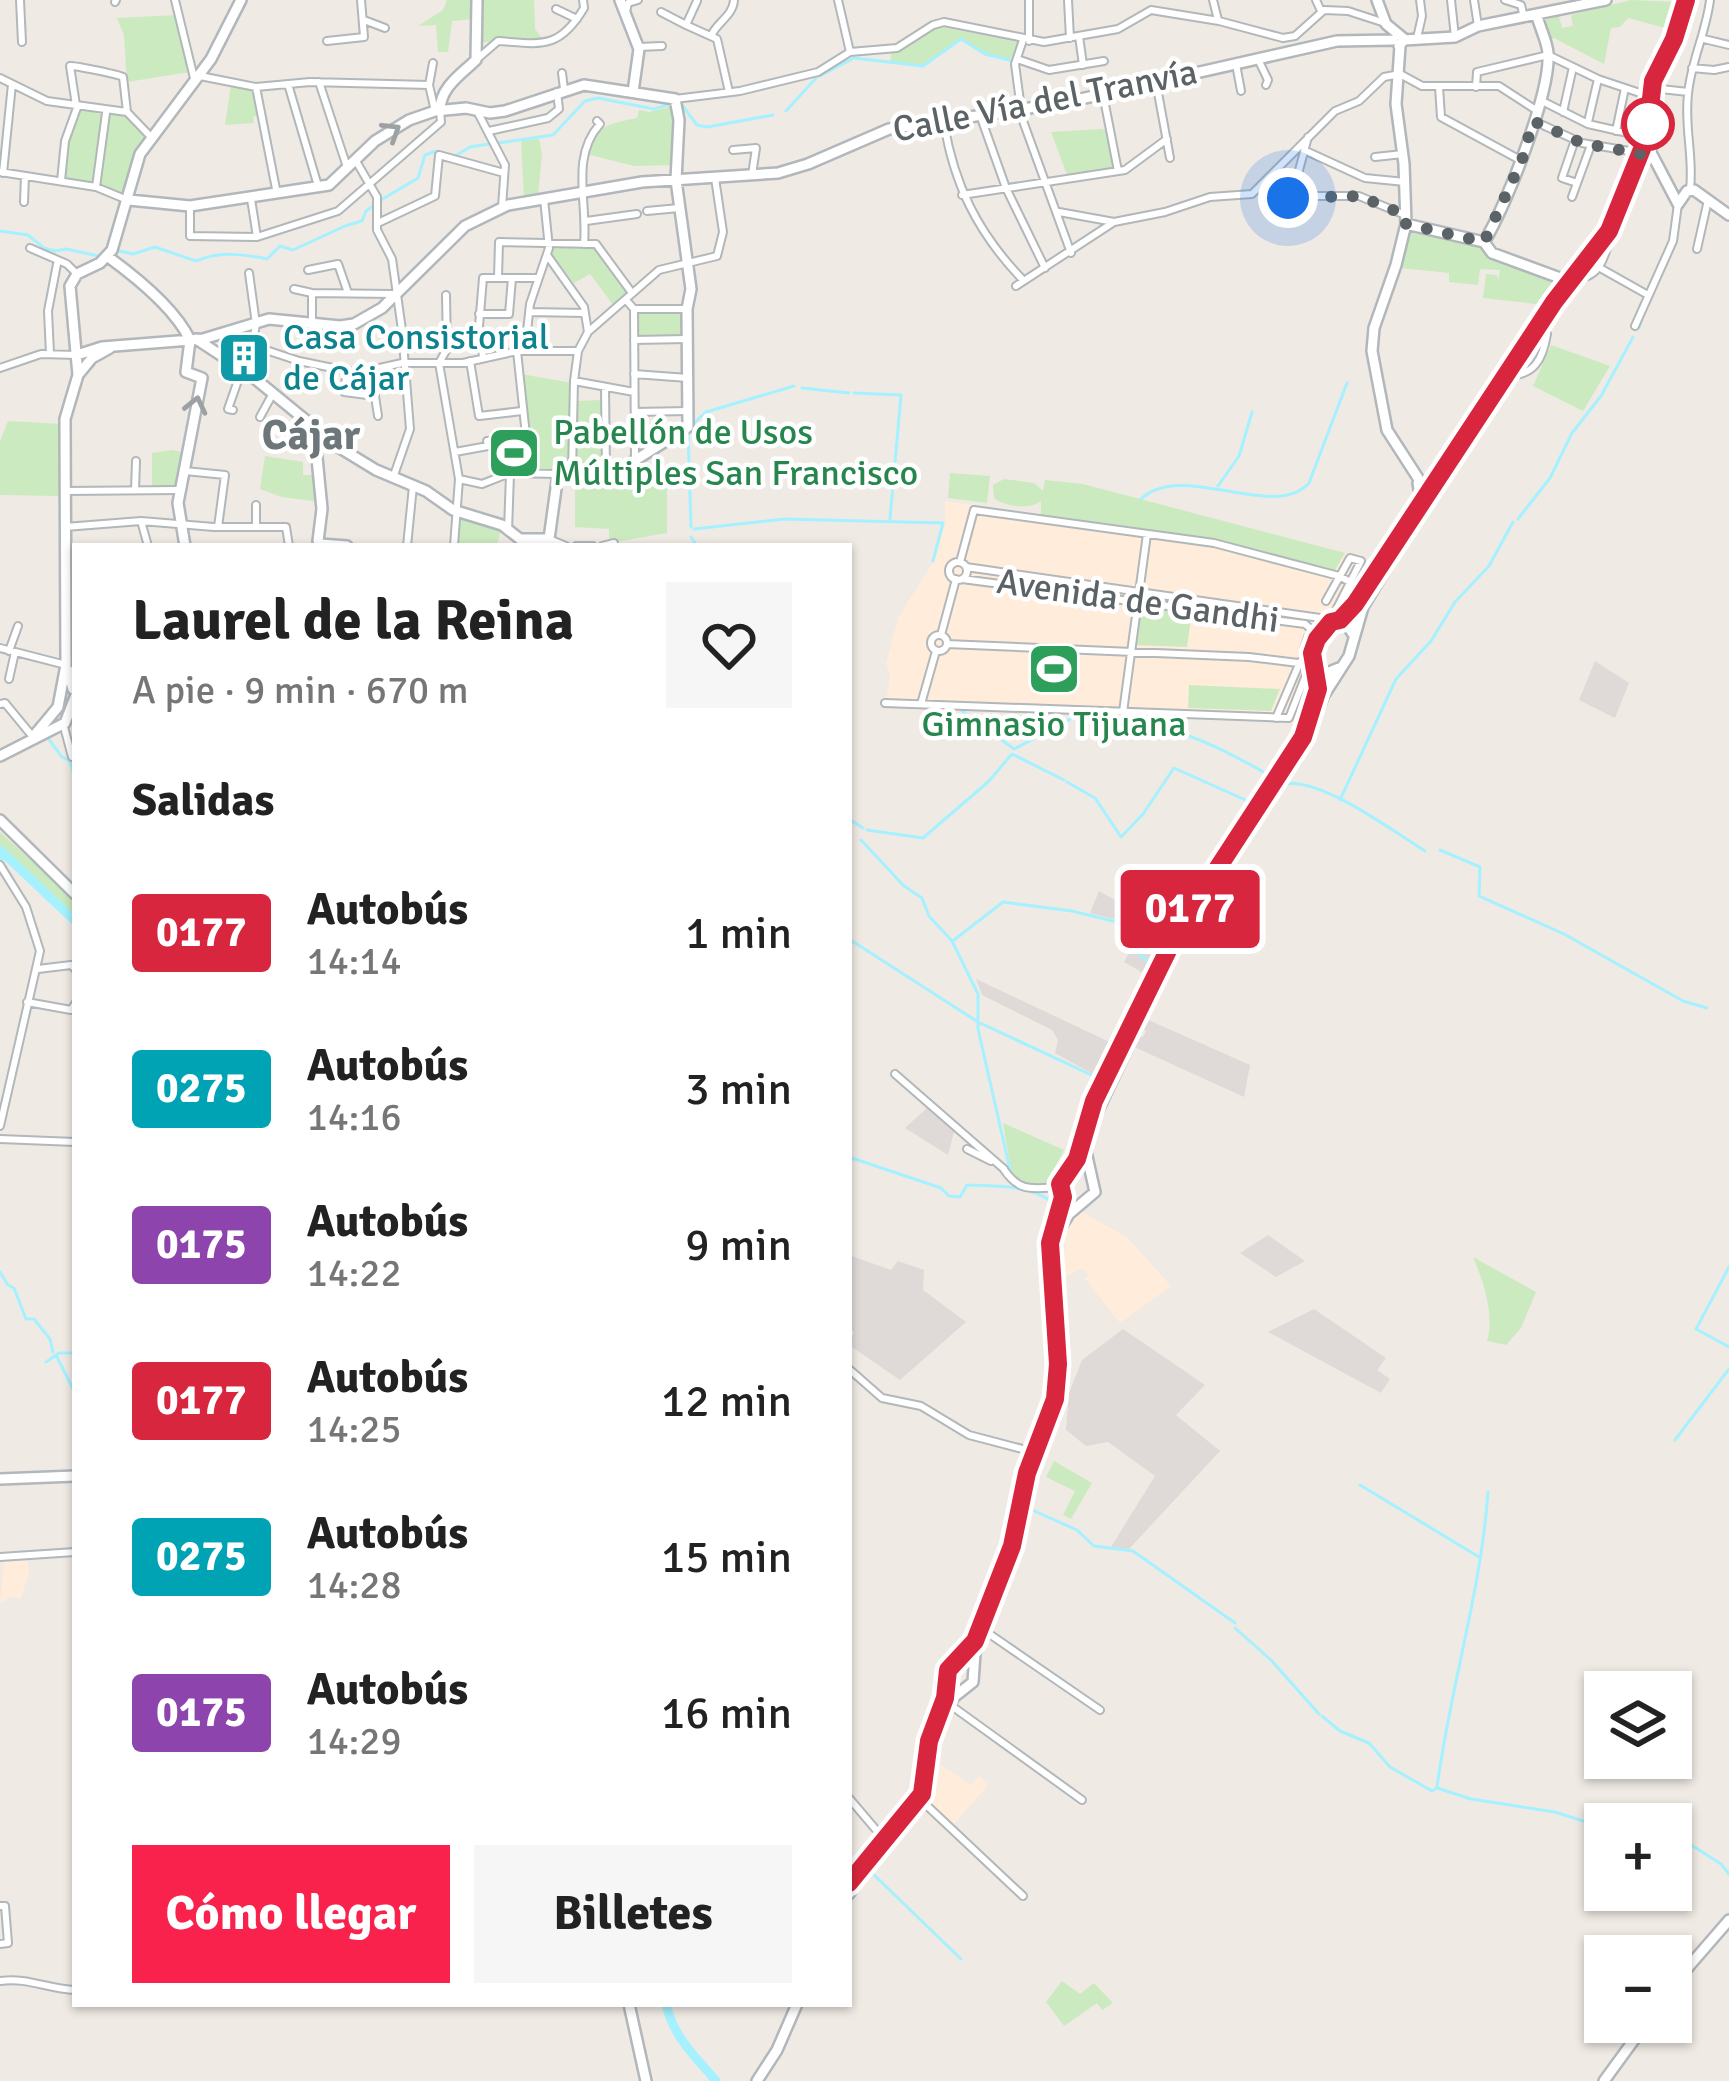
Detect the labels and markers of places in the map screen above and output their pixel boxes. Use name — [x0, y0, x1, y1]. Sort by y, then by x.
unlabelled marker — [1623, 99, 1673, 149]
place label: Casa Consistorial de Cájar — [283, 315, 549, 401]
building icon: Casa Consistorial de Cájar — [216, 330, 272, 386]
place label: Pabellón de Usos Múltiples San Francisco — [553, 410, 918, 496]
sports icon: Pabellón de Usos Múltiples San Francisco — [486, 425, 542, 481]
sports icon: Gimnasio Tijuana — [1026, 641, 1082, 697]
place label: Gimnasio Tijuana — [921, 702, 1187, 747]

